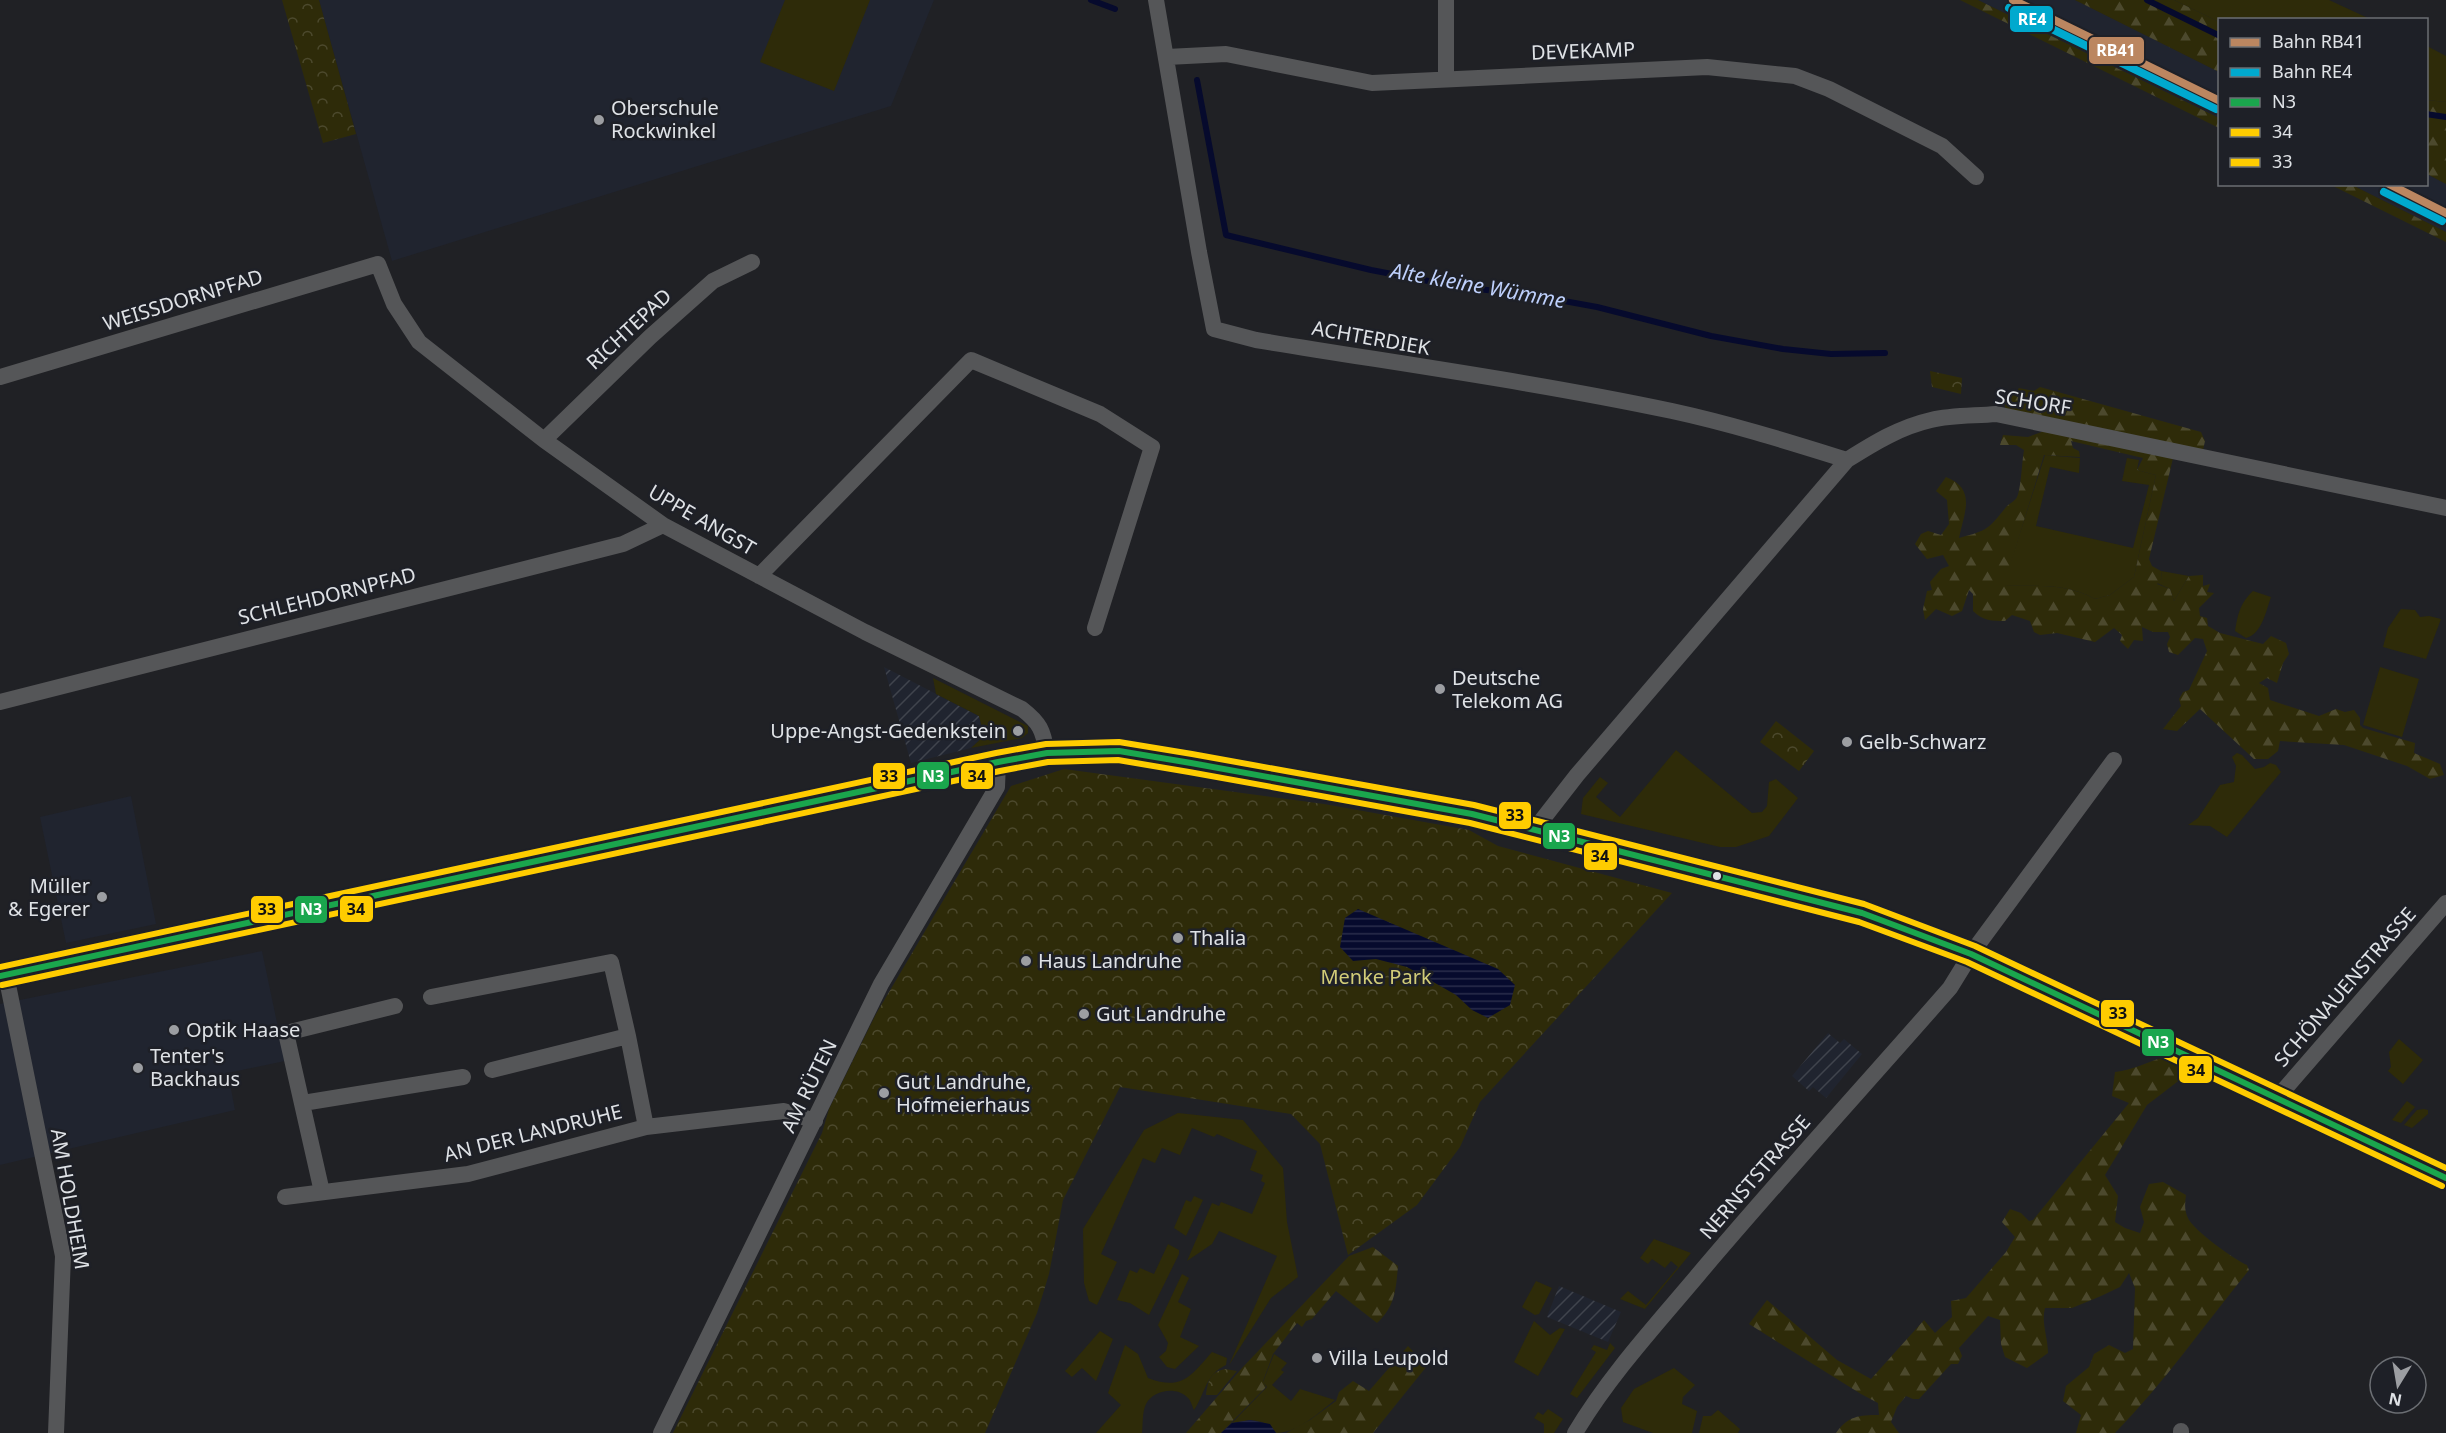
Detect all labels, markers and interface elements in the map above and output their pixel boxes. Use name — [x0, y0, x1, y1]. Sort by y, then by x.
line badge: RE4 — [2009, 5, 2054, 33]
text: RE4 — [2018, 8, 2046, 30]
legend — [2218, 18, 2428, 186]
text: Bahn RB41 — [2272, 29, 2364, 53]
street label: DEVEKAMP — [1530, 35, 1636, 66]
line badge: RB41 — [2088, 36, 2145, 65]
text: RB41 — [2096, 39, 2136, 61]
text: Bahn RE4 — [2272, 59, 2352, 83]
text: N3 — [2272, 89, 2296, 113]
place label: Oberschule Rockwinkel — [611, 94, 719, 144]
marker: Oberschule Rockwinkel — [592, 113, 606, 127]
text: 34 — [2272, 119, 2293, 143]
text: 33 — [2272, 149, 2293, 173]
water label: Alte kleine Wümme — [1387, 256, 1568, 314]
street label: WEISSDORNPFAD — [100, 262, 266, 337]
street label: RICHTEPAD — [580, 282, 677, 375]
street label: ACHTERDIEK — [1310, 314, 1433, 361]
street label: SCHORF — [1993, 382, 2073, 421]
street label: UPPE ANGST — [644, 478, 761, 561]
street label: SCHLEHDORNPFAD — [235, 560, 419, 631]
place label: Deutsche Telekom AG — [1452, 664, 1563, 714]
marker: Deutsche Telekom AG — [1433, 682, 1447, 696]
place label: Uppe-Angst-Gedenkstein — [770, 717, 1006, 744]
marker: Uppe-Angst-Gedenkstein — [1011, 724, 1025, 738]
place label: Gelb-Schwarz — [1859, 728, 1986, 755]
marker: Gelb-Schwarz — [1840, 735, 1854, 749]
line badge: N3 — [916, 761, 950, 790]
line badge: 33 — [872, 762, 906, 790]
line badge: 34 — [960, 762, 994, 790]
text: 33 — [880, 765, 898, 787]
text: N3 — [922, 765, 944, 787]
text: 34 — [968, 765, 986, 787]
line badge: 33 — [1498, 801, 1532, 830]
text: 33 — [1506, 804, 1524, 826]
line badge: N3 — [1542, 822, 1576, 850]
text: N3 — [1548, 825, 1570, 847]
line badge: 34 — [1583, 842, 1618, 871]
text: 34 — [1591, 845, 1609, 867]
unlabelled marker — [1711, 870, 1723, 882]
place label: Müller & Egerer — [8, 872, 90, 922]
marker: Müller & Egerer — [95, 890, 109, 904]
line badge: 33 — [250, 895, 284, 924]
line badge: N3 — [294, 895, 328, 924]
line badge: 34 — [339, 895, 374, 923]
text: 33 — [258, 898, 276, 920]
text: N3 — [300, 898, 322, 920]
text: 34 — [347, 898, 365, 920]
street label: SCHÖNAUENSTRASSE — [2268, 901, 2422, 1072]
place label: Thalia — [1190, 924, 1246, 951]
marker: Thalia — [1171, 931, 1185, 945]
place label: Haus Landruhe — [1038, 947, 1182, 974]
marker: Haus Landruhe — [1019, 954, 1033, 968]
park label: Menke Park — [1320, 963, 1432, 990]
line badge: 33 — [2100, 999, 2135, 1028]
place label: Gut Landruhe — [1096, 1000, 1226, 1027]
text: 33 — [2109, 1002, 2127, 1024]
marker: Gut Landruhe — [1077, 1007, 1091, 1021]
place label: Optik Haase — [186, 1016, 300, 1043]
marker: Optik Haase — [167, 1023, 181, 1037]
line badge: N3 — [2141, 1028, 2175, 1057]
text: N3 — [2147, 1031, 2169, 1053]
street label: AM RÜTEN — [774, 1035, 843, 1137]
place label: Tenter's Backhaus — [150, 1042, 240, 1092]
line badge: 34 — [2178, 1055, 2213, 1084]
text: 34 — [2187, 1059, 2205, 1081]
marker: Tenter's Backhaus — [131, 1061, 145, 1075]
place label: Gut Landruhe, Hofmeierhaus — [896, 1068, 1031, 1118]
marker: Gut Landruhe, Hofmeierhaus — [877, 1086, 891, 1100]
street label: AN DER LANDRUHE — [441, 1097, 625, 1168]
street label: NERNSTSTRASSE — [1693, 1109, 1816, 1245]
street label: AM HOLDHEIM — [45, 1126, 96, 1271]
place label: Villa Leupold — [1329, 1344, 1449, 1371]
marker: Villa Leupold — [1310, 1351, 1324, 1365]
north arrow — [2368, 1355, 2428, 1415]
text: N — [2387, 1388, 2404, 1412]

